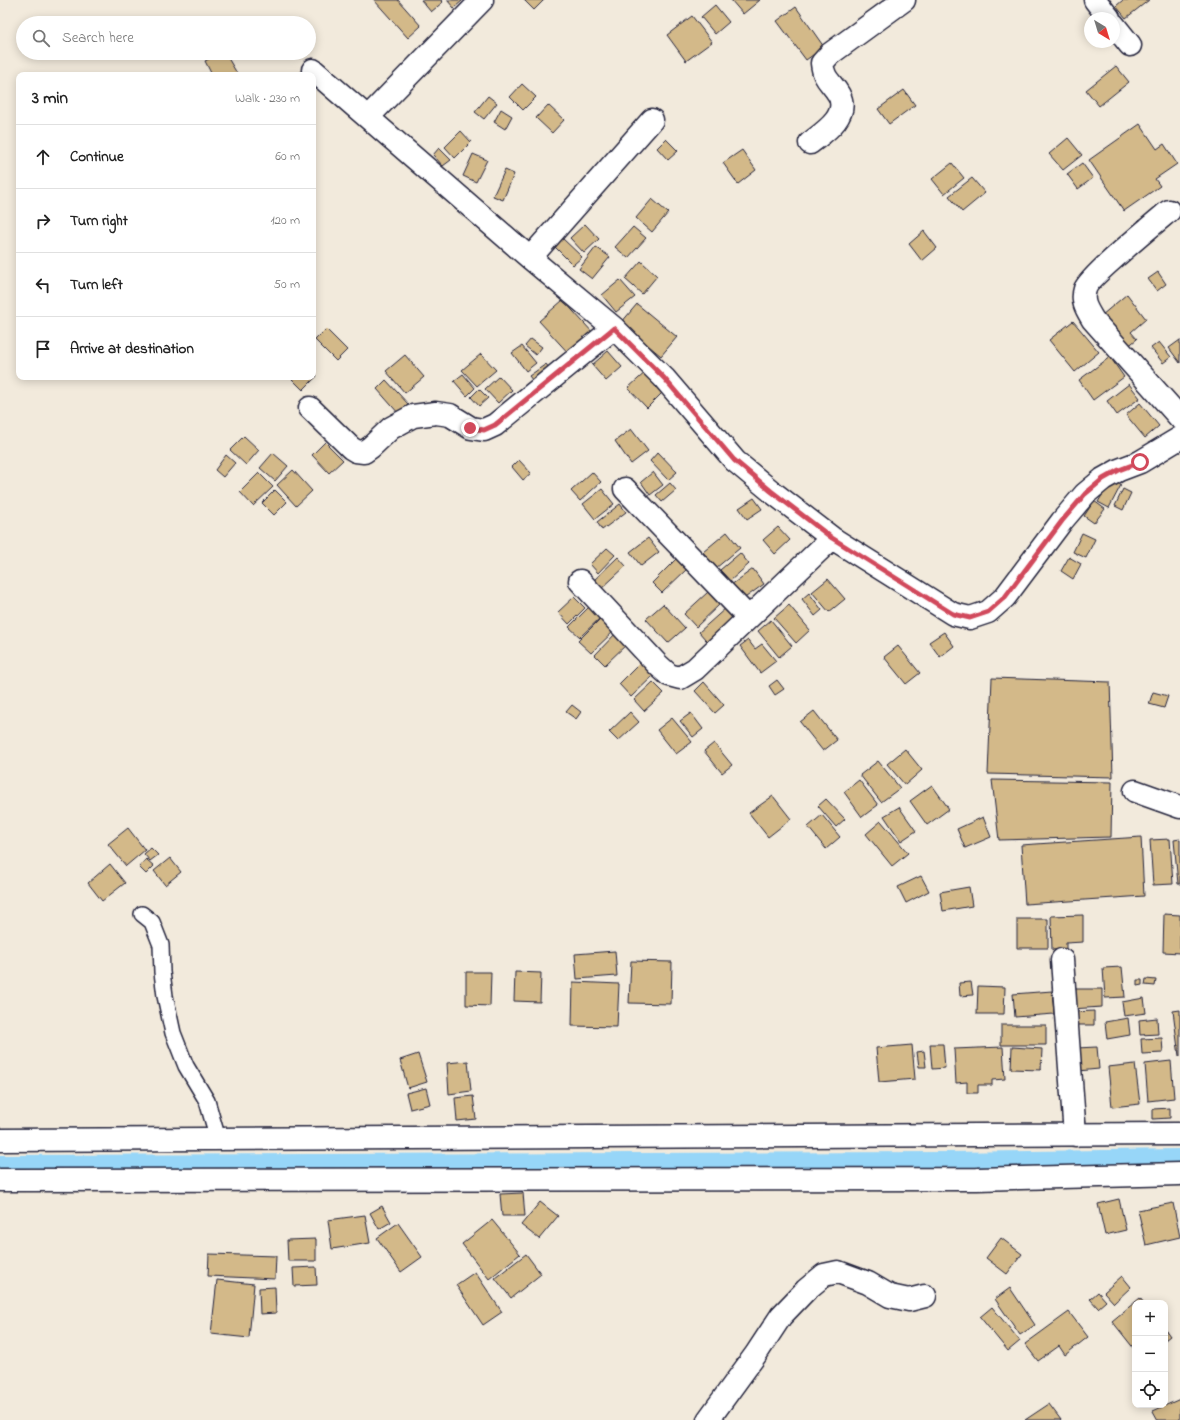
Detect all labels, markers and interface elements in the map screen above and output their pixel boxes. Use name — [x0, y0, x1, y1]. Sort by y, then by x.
north arrow — [1084, 12, 1120, 48]
search box — [16, 16, 316, 60]
icon: search — [30, 27, 52, 49]
text: Search here — [62, 27, 134, 49]
text: 3 min — [32, 86, 68, 111]
text: Walk · 230 m — [235, 89, 300, 108]
icon: ahead — [32, 146, 54, 168]
text: Continue — [70, 146, 124, 168]
text: 60 m — [275, 147, 300, 166]
icon: right — [32, 210, 54, 232]
text: Turn right — [70, 210, 128, 232]
text: 120 m — [270, 211, 300, 230]
icon: left — [32, 274, 54, 296]
text: Turn left — [70, 274, 123, 296]
text: 50 m — [274, 275, 300, 294]
icon: arrive — [32, 338, 54, 360]
text: Arrive at destination — [70, 338, 194, 360]
route end — [461, 419, 479, 437]
route start — [1131, 453, 1149, 471]
map controls — [1132, 1300, 1168, 1408]
button: + — [1132, 1300, 1168, 1336]
button: − — [1132, 1336, 1168, 1372]
button: locate — [1132, 1372, 1168, 1408]

